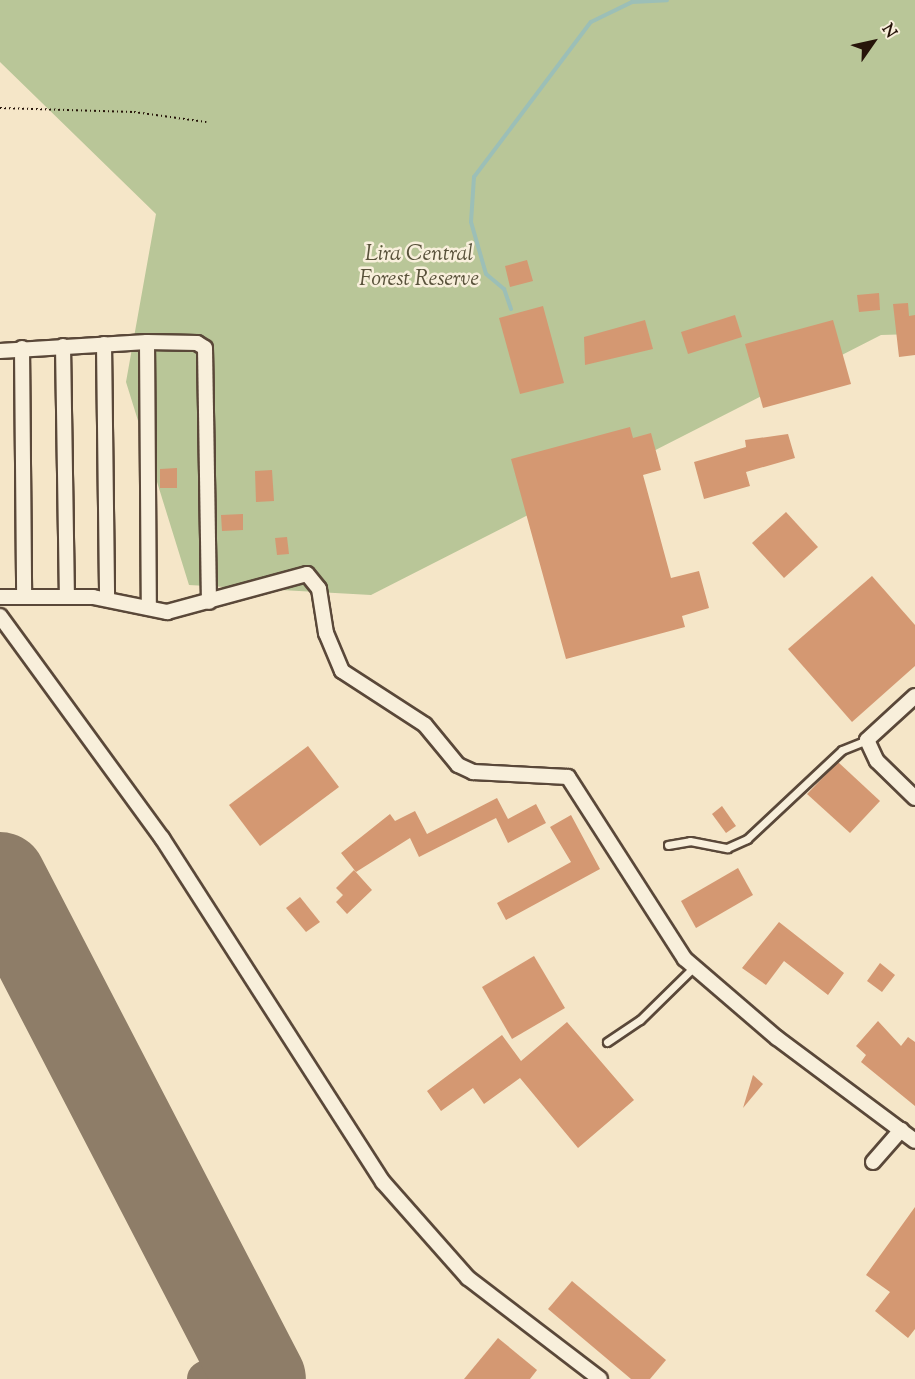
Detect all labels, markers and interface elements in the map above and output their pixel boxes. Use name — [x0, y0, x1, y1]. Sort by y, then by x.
north arrow — [843, 12, 903, 72]
text: N — [875, 20, 901, 43]
park label: Lira Central Forest Reserve — [359, 242, 479, 294]

